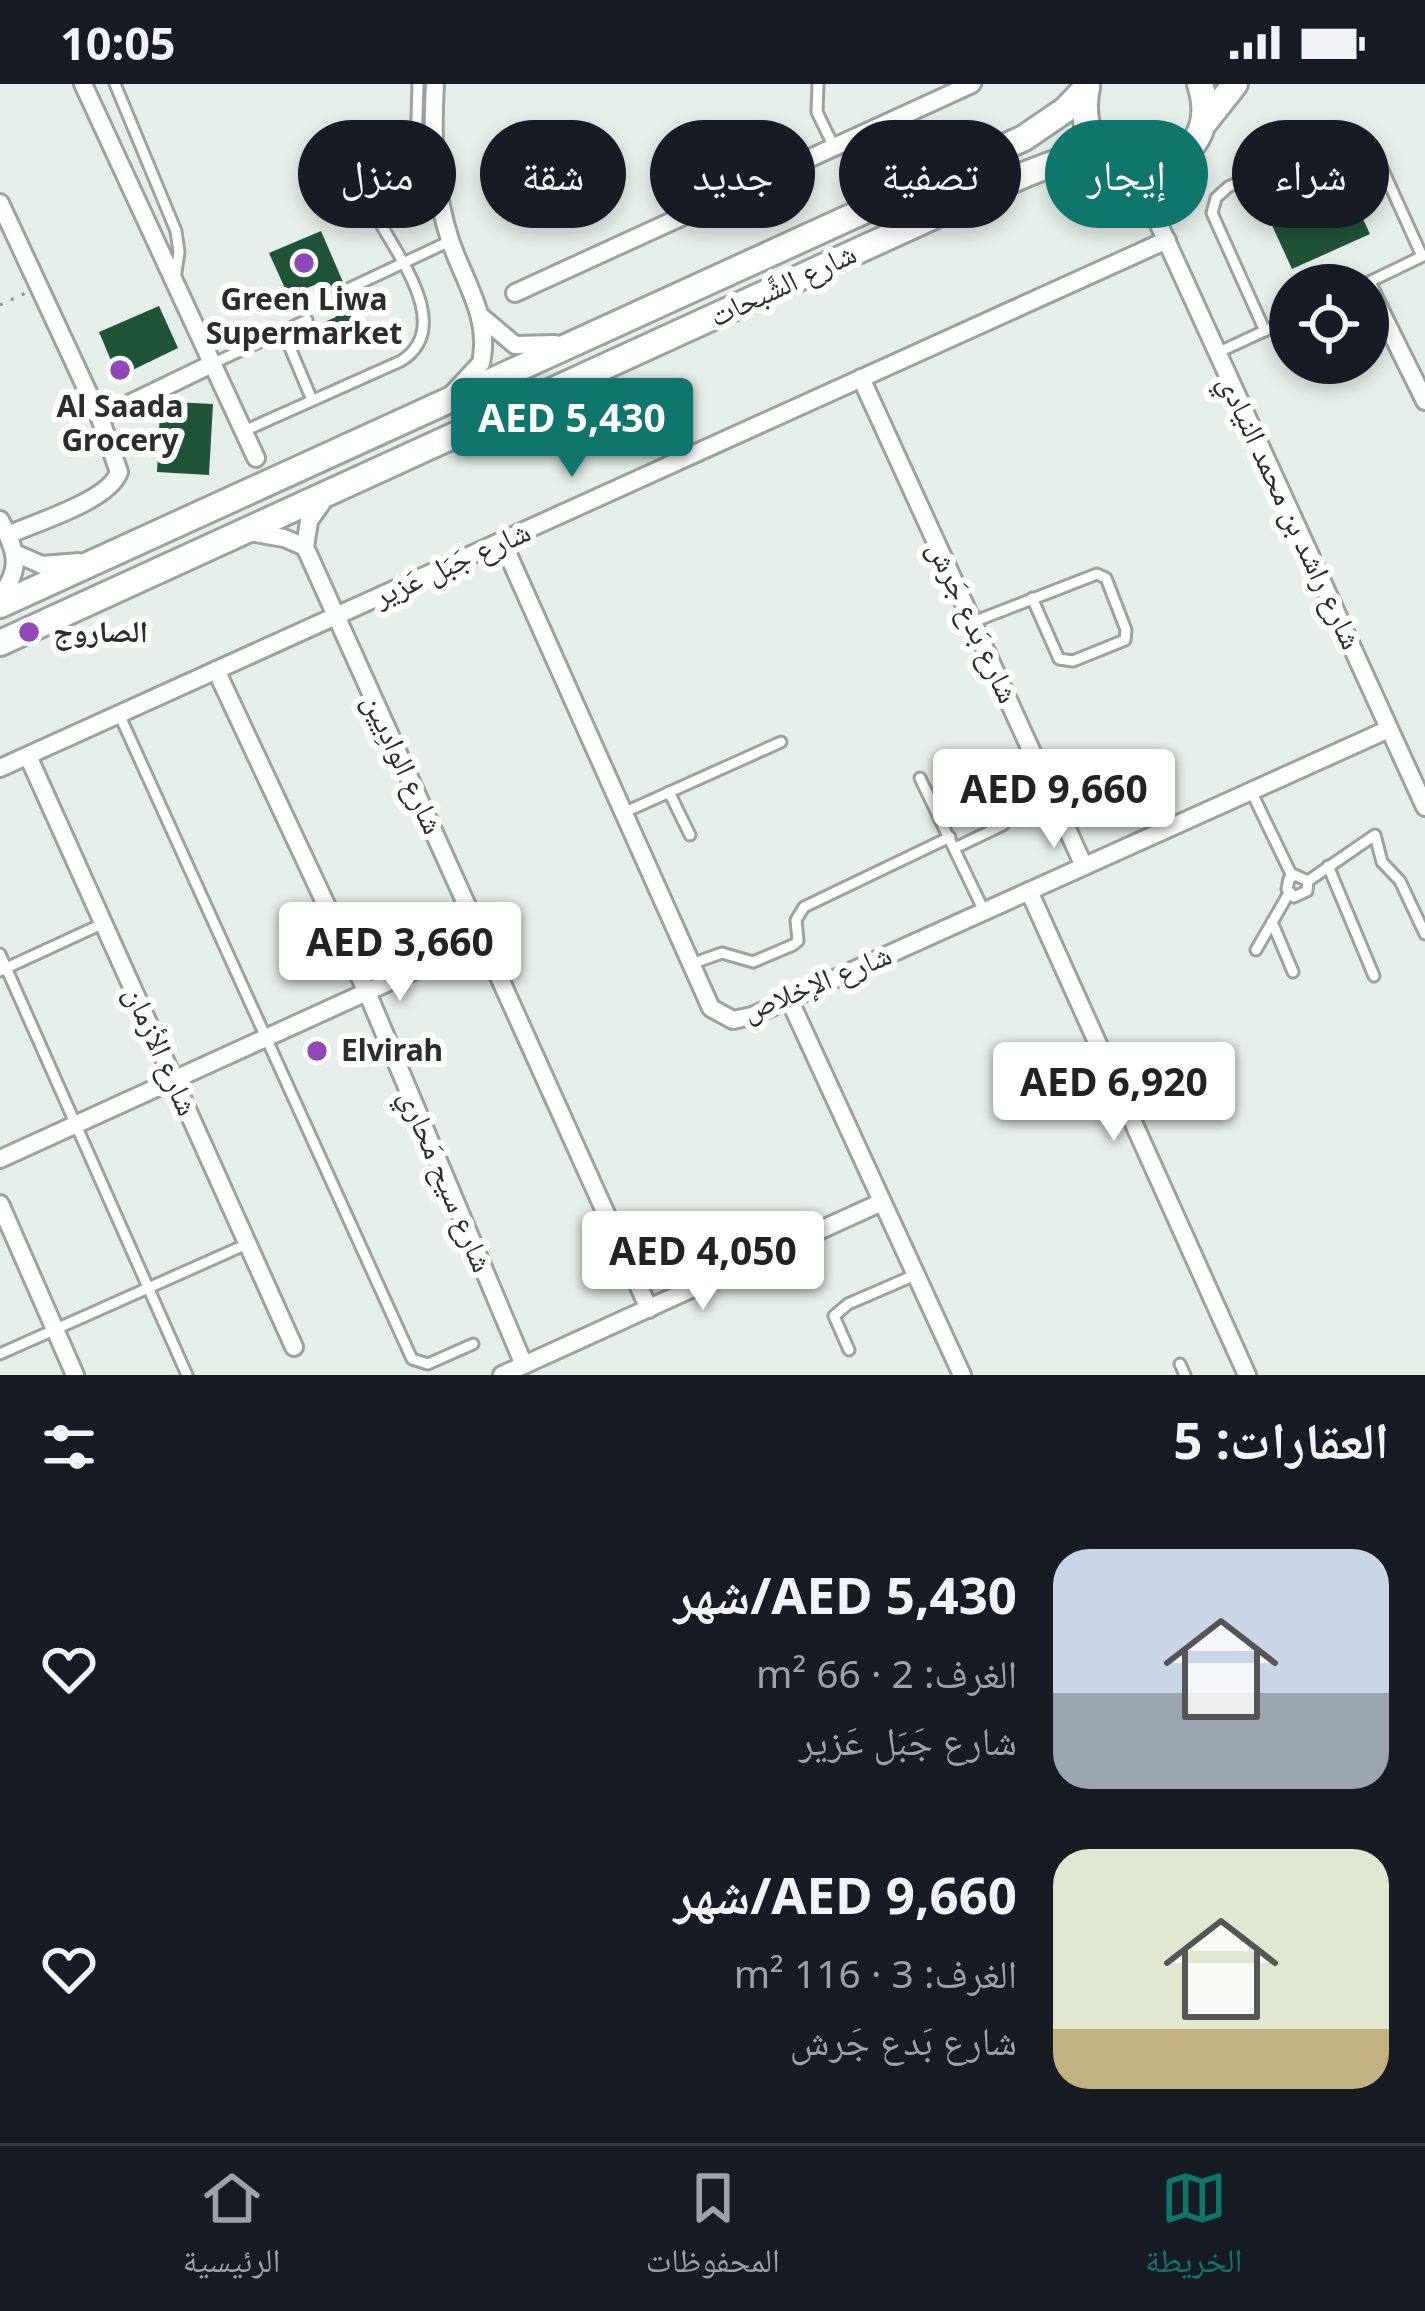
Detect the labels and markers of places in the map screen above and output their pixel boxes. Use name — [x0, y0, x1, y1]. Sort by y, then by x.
marker: Green Liwa Supermarket — [291, 250, 317, 276]
place label: Green Liwa Supermarket — [206, 278, 402, 353]
marker: Al Saada Grocery — [107, 357, 133, 383]
pin: AED 5,430 — [435, 378, 709, 480]
place label: Al Saada Grocery — [57, 385, 183, 460]
place label: الصاروج — [53, 610, 148, 651]
marker: الصاروج — [16, 619, 42, 645]
pin: AED 9,660 — [917, 749, 1191, 851]
pin: AED 3,660 — [263, 902, 537, 1004]
place label: Elvirah — [341, 1029, 443, 1070]
marker: Elvirah — [304, 1038, 330, 1064]
pin: AED 6,920 — [977, 1042, 1251, 1144]
pin: AED 4,050 — [566, 1211, 840, 1313]

